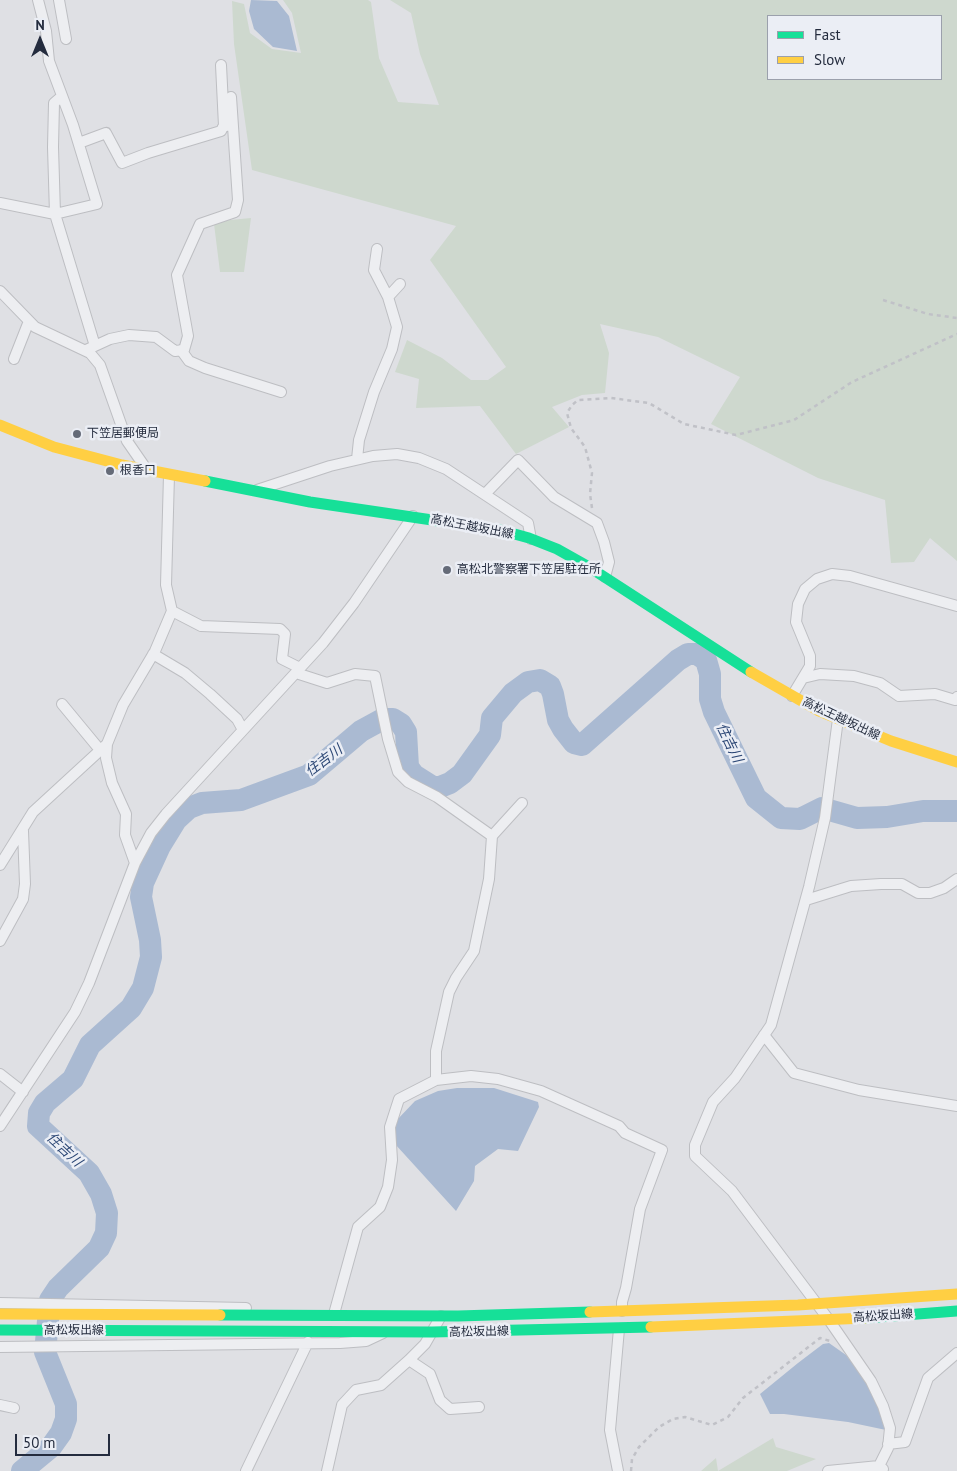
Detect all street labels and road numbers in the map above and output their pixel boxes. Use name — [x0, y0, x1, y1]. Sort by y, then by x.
street label: 高松王越坂出線 — [429, 512, 515, 542]
street label: 高松王越坂出線 — [800, 695, 882, 743]
street label: 高松坂出線 — [853, 1307, 913, 1325]
street label: 高松坂出線 — [44, 1324, 104, 1338]
street label: 高松坂出線 — [449, 1324, 509, 1340]

